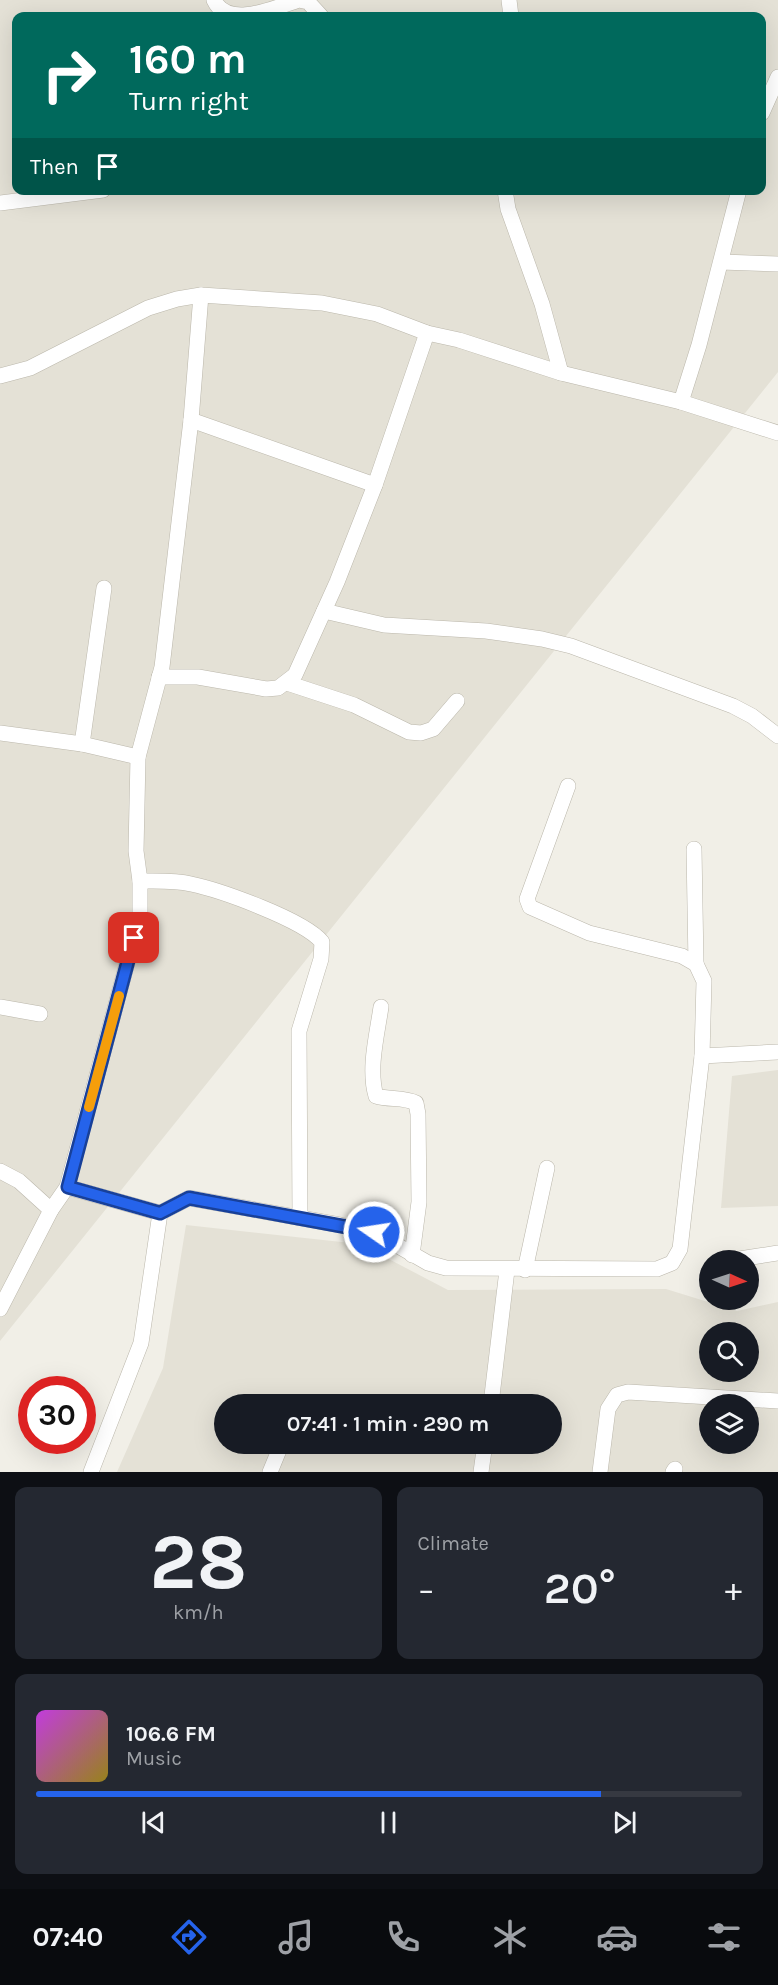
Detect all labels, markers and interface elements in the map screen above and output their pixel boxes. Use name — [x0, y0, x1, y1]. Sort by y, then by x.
text: 160 m — [129, 34, 247, 84]
icon: right — [30, 36, 108, 114]
text: Turn right — [129, 85, 249, 117]
icon: arrive — [91, 150, 124, 183]
text: Then — [30, 154, 79, 180]
pin — [108, 912, 159, 963]
icon: arrive — [117, 921, 150, 954]
position arrow — [342, 1200, 406, 1264]
north arrow — [699, 1250, 759, 1310]
map controls — [699, 1250, 759, 1454]
button: search — [699, 1322, 759, 1382]
speed limit sign: 30 — [18, 1376, 96, 1454]
button: layers — [699, 1394, 759, 1454]
text: 07:41 · 1 min · 290 m — [287, 1411, 489, 1437]
text: 28 — [149, 1516, 247, 1608]
text: Climate — [418, 1532, 489, 1555]
text: 20° — [544, 1562, 616, 1614]
text: − — [418, 1570, 435, 1608]
text: + — [725, 1570, 742, 1608]
text: km/h — [173, 1601, 224, 1624]
text: 106.6 FM — [126, 1721, 216, 1747]
text: Music — [126, 1747, 182, 1770]
icon: previous — [137, 1806, 170, 1839]
icon: pause — [372, 1806, 405, 1839]
icon: next — [608, 1806, 641, 1839]
icon: directions — [168, 1916, 210, 1958]
icon: music — [275, 1916, 317, 1958]
icon: phone — [382, 1916, 424, 1958]
icon: climate — [489, 1916, 531, 1958]
icon: car — [596, 1916, 638, 1958]
icon: filters — [703, 1916, 745, 1958]
text: 07:40 — [33, 1921, 103, 1953]

